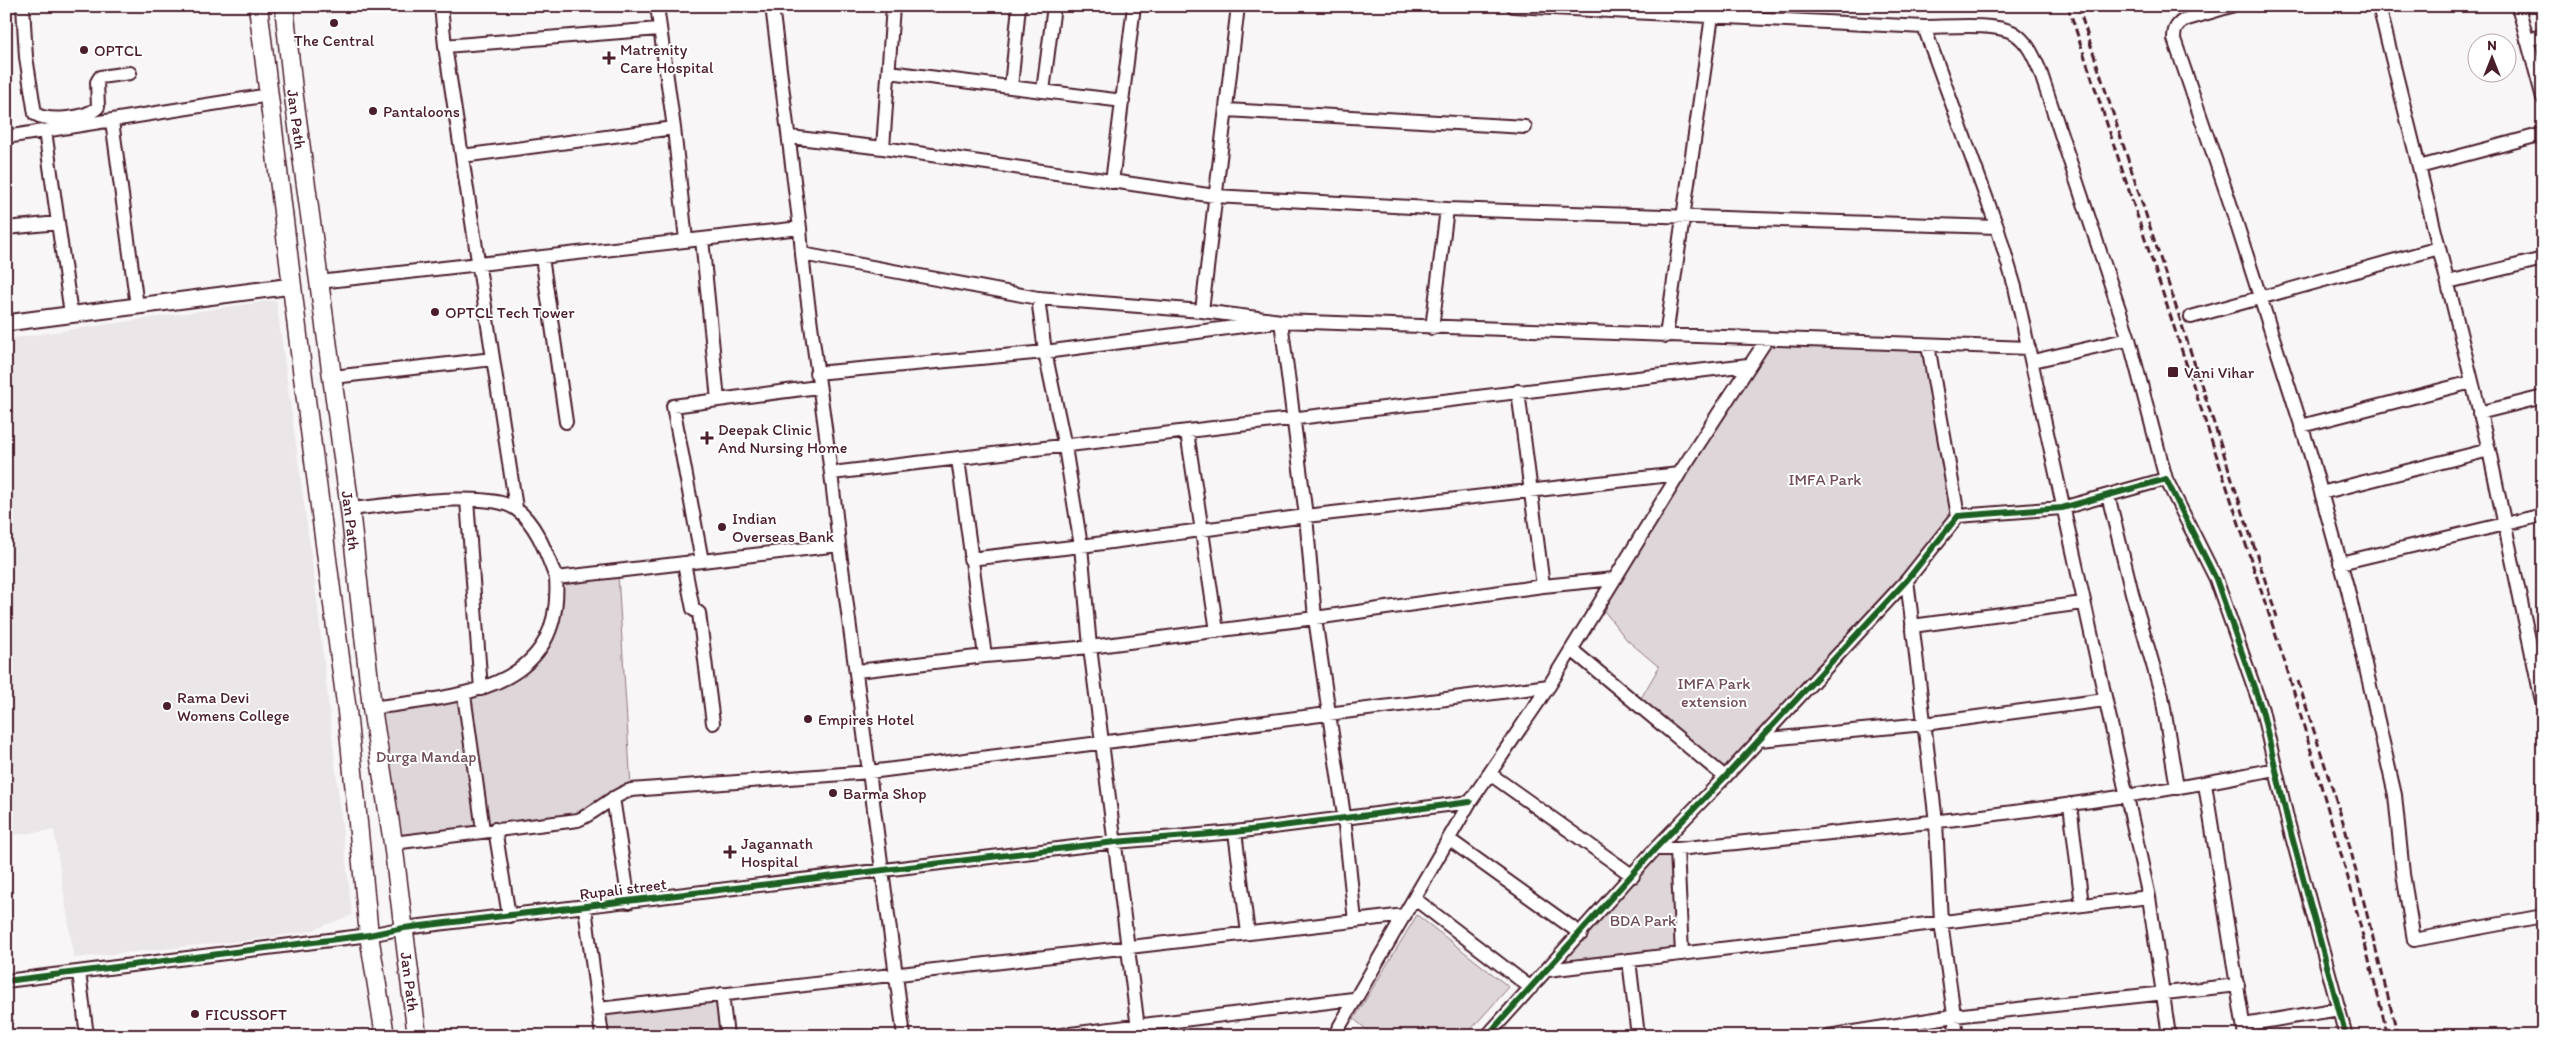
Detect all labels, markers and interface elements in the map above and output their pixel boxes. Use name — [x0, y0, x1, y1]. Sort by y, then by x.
marker: The Central — [328, 17, 340, 29]
place label: The Central — [294, 31, 375, 50]
north arrow — [2466, 32, 2516, 82]
text: N — [2487, 37, 2497, 54]
place label: Matrenity Care Hospital — [620, 40, 714, 77]
place label: OPTCL — [94, 41, 142, 60]
marker: OPTCL — [78, 44, 90, 56]
marker: Matrenity Care Hospital — [602, 51, 616, 65]
street label: Jan Path — [284, 88, 311, 151]
place label: Pantaloons — [383, 102, 460, 121]
marker: Pantaloons — [367, 105, 379, 117]
place label: OPTCL Tech Tower — [445, 303, 575, 322]
marker: OPTCL Tech Tower — [429, 306, 441, 318]
place label: Vani Vihar — [2184, 363, 2255, 382]
marker: Vani Vihar — [2166, 365, 2180, 379]
place label: Deepak Clinic And Nursing Home — [718, 420, 847, 457]
marker: Deepak Clinic And Nursing Home — [700, 431, 714, 445]
park label: IMFA Park — [1789, 470, 1861, 489]
street label: Jan Path — [338, 490, 364, 552]
place label: Indian Overseas Bank — [732, 509, 835, 546]
marker: Indian Overseas Bank — [716, 521, 728, 533]
park label: IMFA Park extension — [1678, 674, 1750, 711]
place label: Rama Devi Womens College — [177, 688, 290, 725]
marker: Rama Devi Womens College — [161, 700, 173, 712]
place label: Empires Hotel — [818, 710, 915, 729]
marker: Empires Hotel — [802, 713, 814, 725]
park label: Durga Mandap — [376, 747, 476, 766]
place label: Barma Shop — [843, 784, 926, 803]
marker: Barma Shop — [827, 787, 839, 799]
place label: Jagannath Hospital — [741, 834, 813, 871]
marker: Jagannath Hospital — [723, 845, 737, 859]
street label: Rupali street — [578, 874, 668, 904]
park label: BDA Park — [1610, 911, 1676, 930]
street label: Jan Path — [397, 951, 423, 1013]
place label: FICUSSOFT — [205, 1005, 287, 1024]
marker: FICUSSOFT — [189, 1008, 201, 1020]

